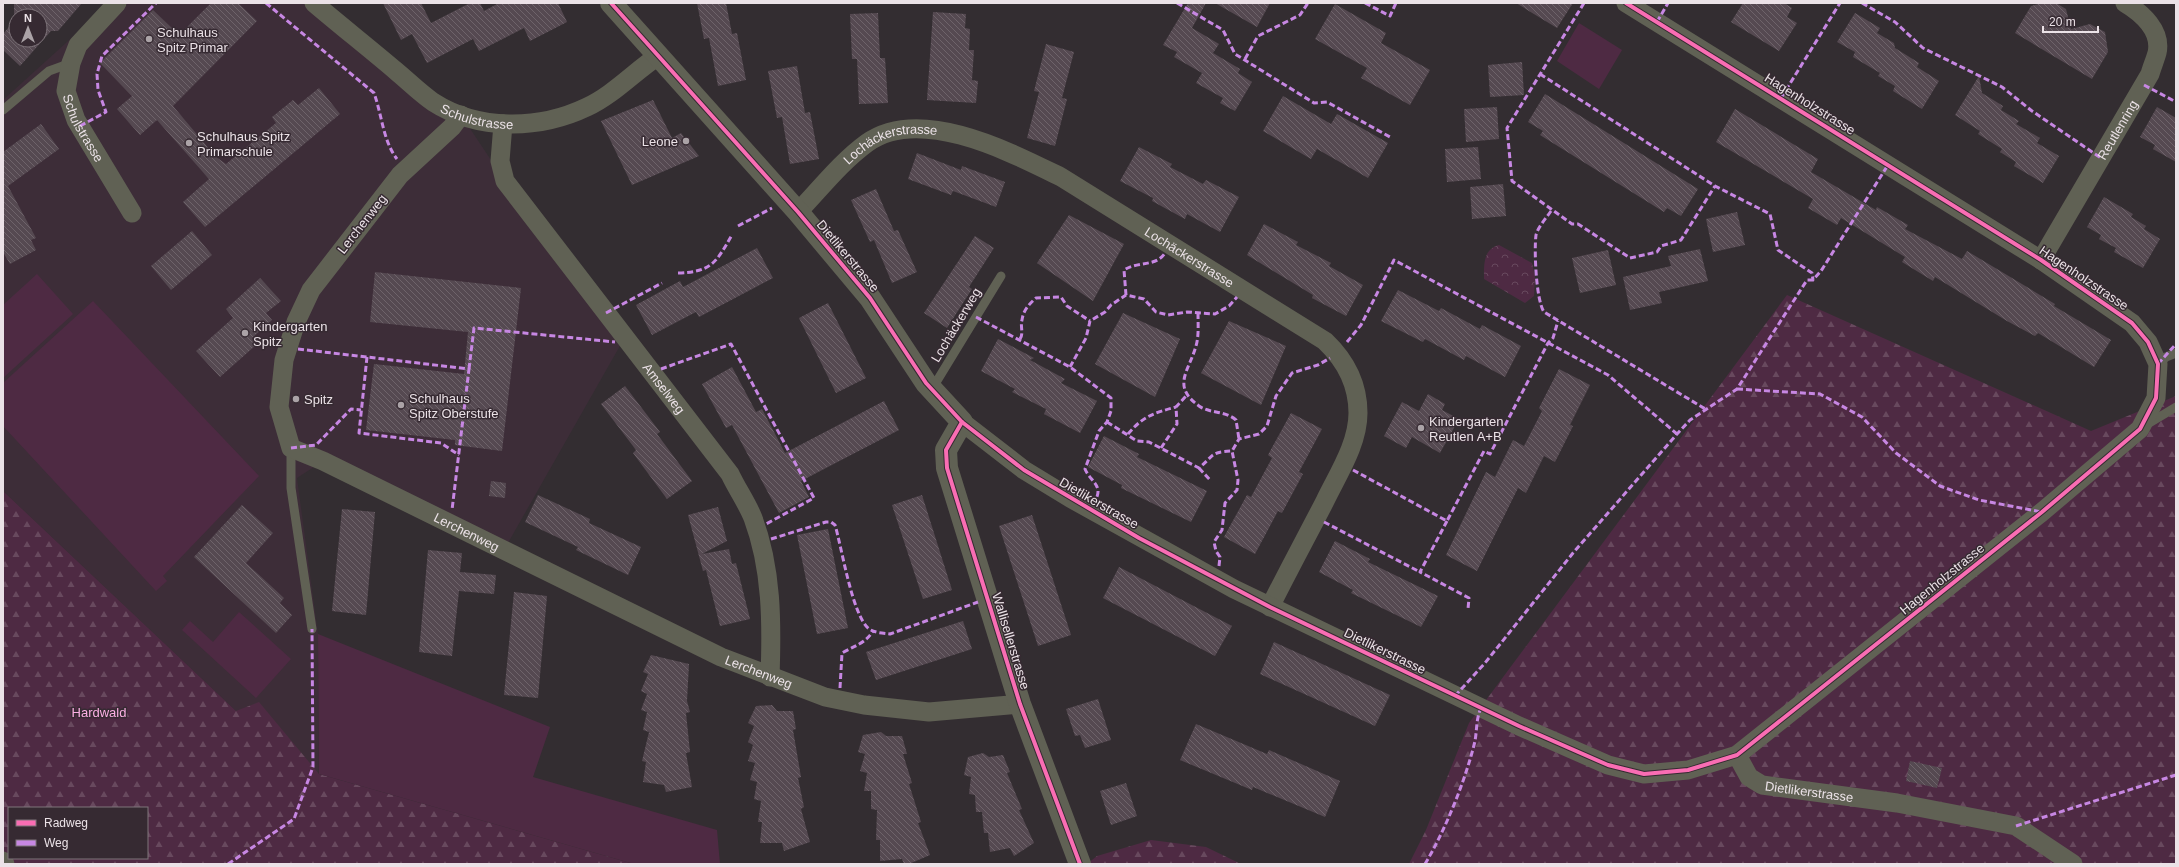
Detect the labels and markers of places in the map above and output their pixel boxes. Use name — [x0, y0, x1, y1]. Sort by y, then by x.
place label: Schulhaus Spitz Primar — [157, 25, 228, 55]
marker: Schulhaus Spitz Primar — [144, 34, 154, 44]
place label: Schulhaus Spitz Primarschule — [197, 129, 290, 159]
place label: Leone — [642, 134, 678, 149]
marker: Leone — [681, 136, 691, 146]
marker: Schulhaus Spitz Primarschule — [184, 138, 194, 148]
place label: Kindergarten Spitz — [253, 319, 327, 349]
marker: Kindergarten Spitz — [240, 328, 250, 338]
place label: Schulhaus Spitz Oberstufe — [409, 391, 499, 421]
place label: Spitz — [304, 392, 333, 407]
marker: Spitz — [291, 394, 301, 404]
marker: Schulhaus Spitz Oberstufe — [396, 400, 406, 410]
place label: Kindergarten Reutlen A+B — [1429, 414, 1503, 444]
marker: Kindergarten Reutlen A+B — [1416, 423, 1426, 433]

